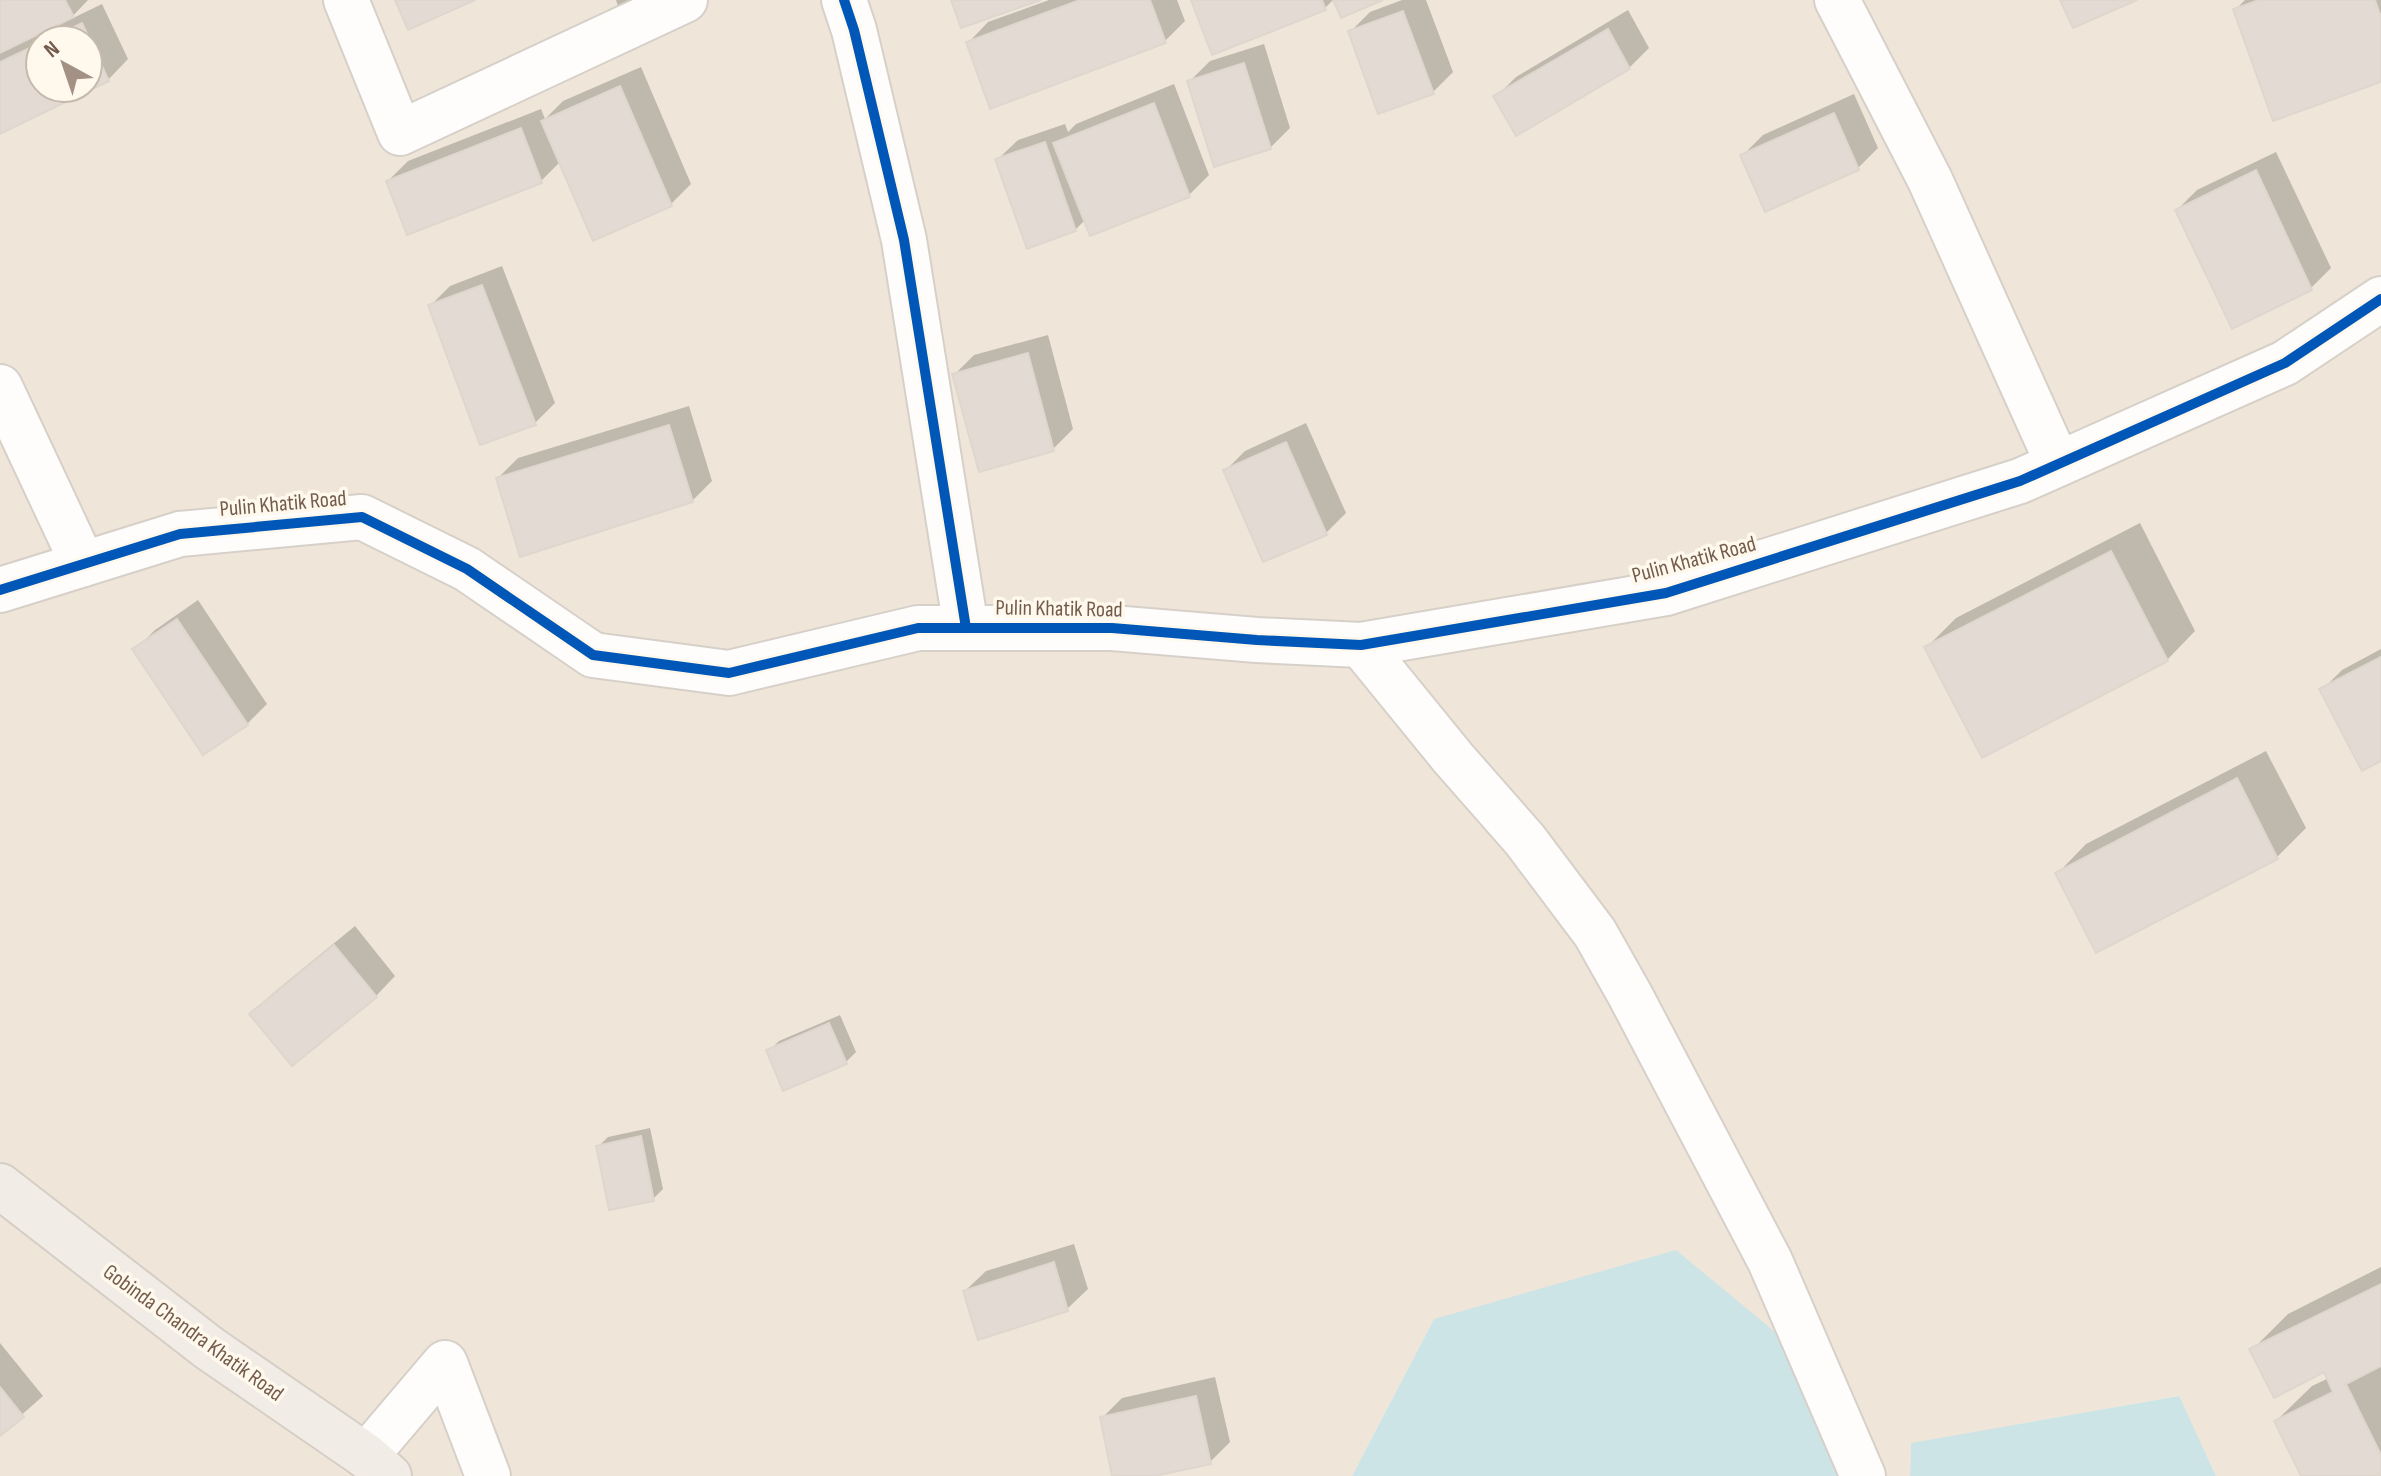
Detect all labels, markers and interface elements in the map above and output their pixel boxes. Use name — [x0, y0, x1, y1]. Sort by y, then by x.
north arrow — [24, 24, 104, 104]
text: N — [39, 36, 65, 64]
street label: Pulin Khatik Road — [218, 485, 348, 523]
street label: Pulin Khatik Road — [1629, 530, 1759, 590]
street label: Pulin Khatik Road — [995, 594, 1123, 624]
street label: Gobinda Chandra Khatik Road — [98, 1259, 288, 1407]

